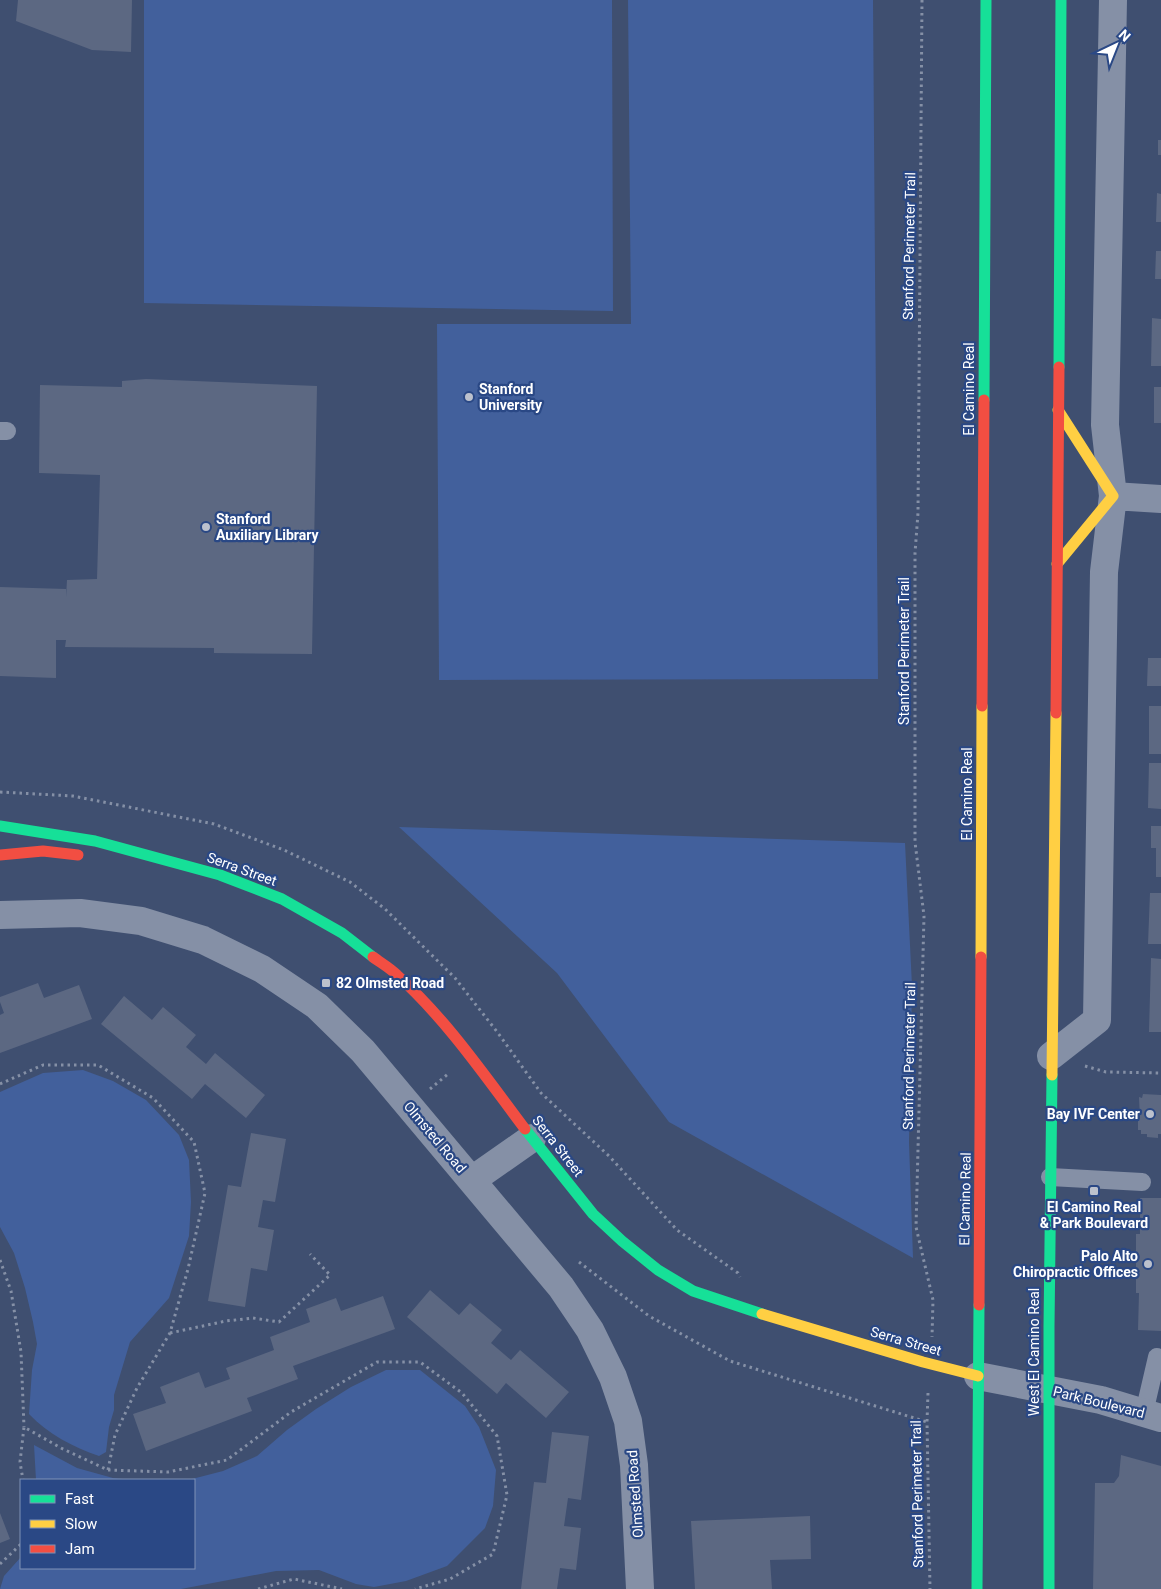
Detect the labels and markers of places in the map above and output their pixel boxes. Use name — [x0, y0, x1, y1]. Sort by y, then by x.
place label: Stanford University — [479, 381, 543, 413]
marker: Stanford University — [463, 391, 475, 403]
place label: Stanford Auxiliary Library — [216, 511, 319, 543]
marker: Stanford Auxiliary Library — [200, 521, 212, 533]
place label: 82 Olmsted Road — [336, 975, 444, 991]
marker: 82 Olmsted Road — [320, 977, 332, 989]
place label: Bay IVF Center — [1047, 1106, 1140, 1122]
marker: Bay IVF Center — [1144, 1108, 1156, 1120]
marker: El Camino Real & Park Boulevard — [1088, 1185, 1100, 1197]
place label: El Camino Real & Park Boulevard — [1040, 1199, 1148, 1231]
place label: Palo Alto Chiropractic Offices — [1013, 1248, 1138, 1280]
marker: Palo Alto Chiropractic Offices — [1142, 1258, 1154, 1270]

